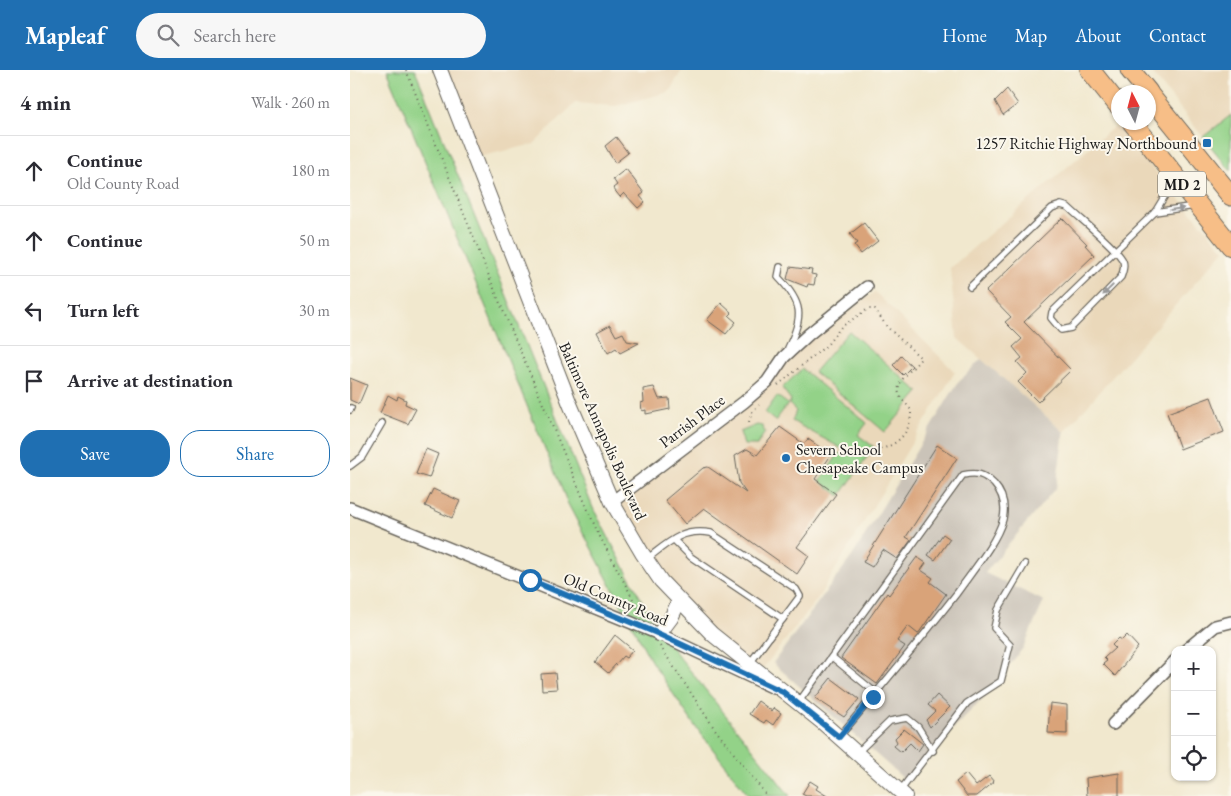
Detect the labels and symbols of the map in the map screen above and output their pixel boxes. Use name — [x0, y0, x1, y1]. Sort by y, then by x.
north arrow — [1111, 85, 1156, 130]
place label: 1257 Ritchie Highway Northbound — [975, 133, 1198, 154]
marker: 1257 Ritchie Highway Northbound — [1201, 137, 1213, 149]
road number: MD 2 — [1158, 172, 1206, 196]
one-way arrow — [1170, 205, 1186, 213]
one-way arrow — [1102, 284, 1114, 296]
street label: Baltimore Annapolis Boulevard — [554, 339, 652, 524]
street label: Parrish Place — [655, 389, 729, 453]
place label: Severn School Chesapeake Campus — [796, 439, 923, 478]
marker: Severn School Chesapeake Campus — [780, 452, 792, 464]
street label: Old County Road — [560, 567, 673, 631]
route start — [519, 569, 542, 592]
route end — [862, 686, 885, 709]

